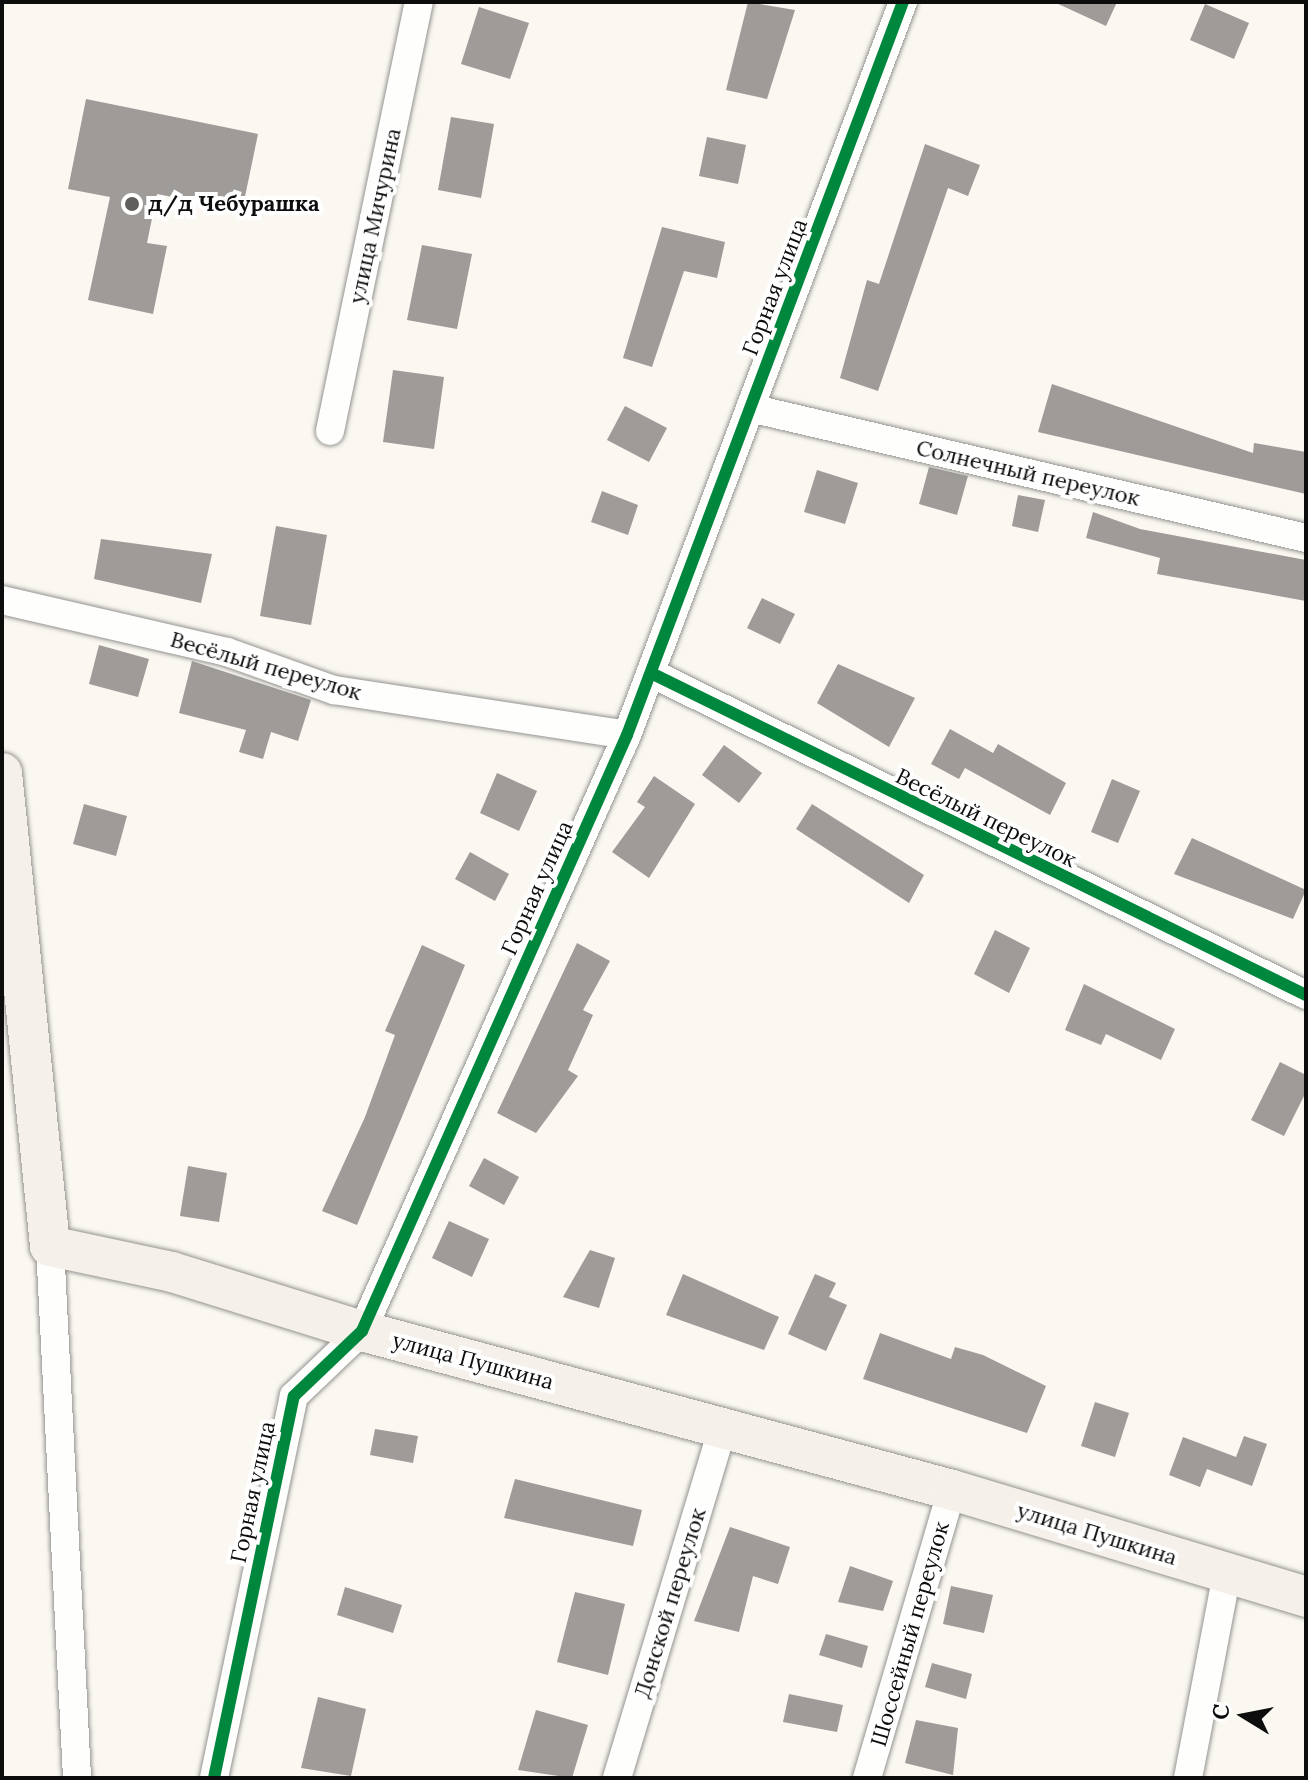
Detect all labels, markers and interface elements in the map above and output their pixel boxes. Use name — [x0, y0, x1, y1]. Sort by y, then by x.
street label: улица Мичурина — [344, 126, 406, 306]
place label: д/д Чебурашка — [148, 191, 320, 217]
marker: д/д Чебурашка — [123, 195, 141, 213]
street label: Горная улица — [737, 215, 813, 359]
street label: Солнечный переулок — [914, 434, 1142, 512]
street label: Весёлый переулок — [167, 626, 365, 706]
street label: Весёлый переулок — [891, 763, 1081, 873]
street label: Горная улица — [496, 817, 578, 959]
street label: улица Пушкина — [389, 1327, 557, 1395]
street label: Горная улица — [225, 1419, 281, 1565]
street label: улица Пушкина — [1014, 1497, 1180, 1571]
street label: Донской переулок — [629, 1505, 711, 1701]
street label: Шоссейный переулок — [865, 1519, 955, 1749]
north arrow — [1204, 1676, 1284, 1756]
text: С — [1205, 1702, 1235, 1722]

